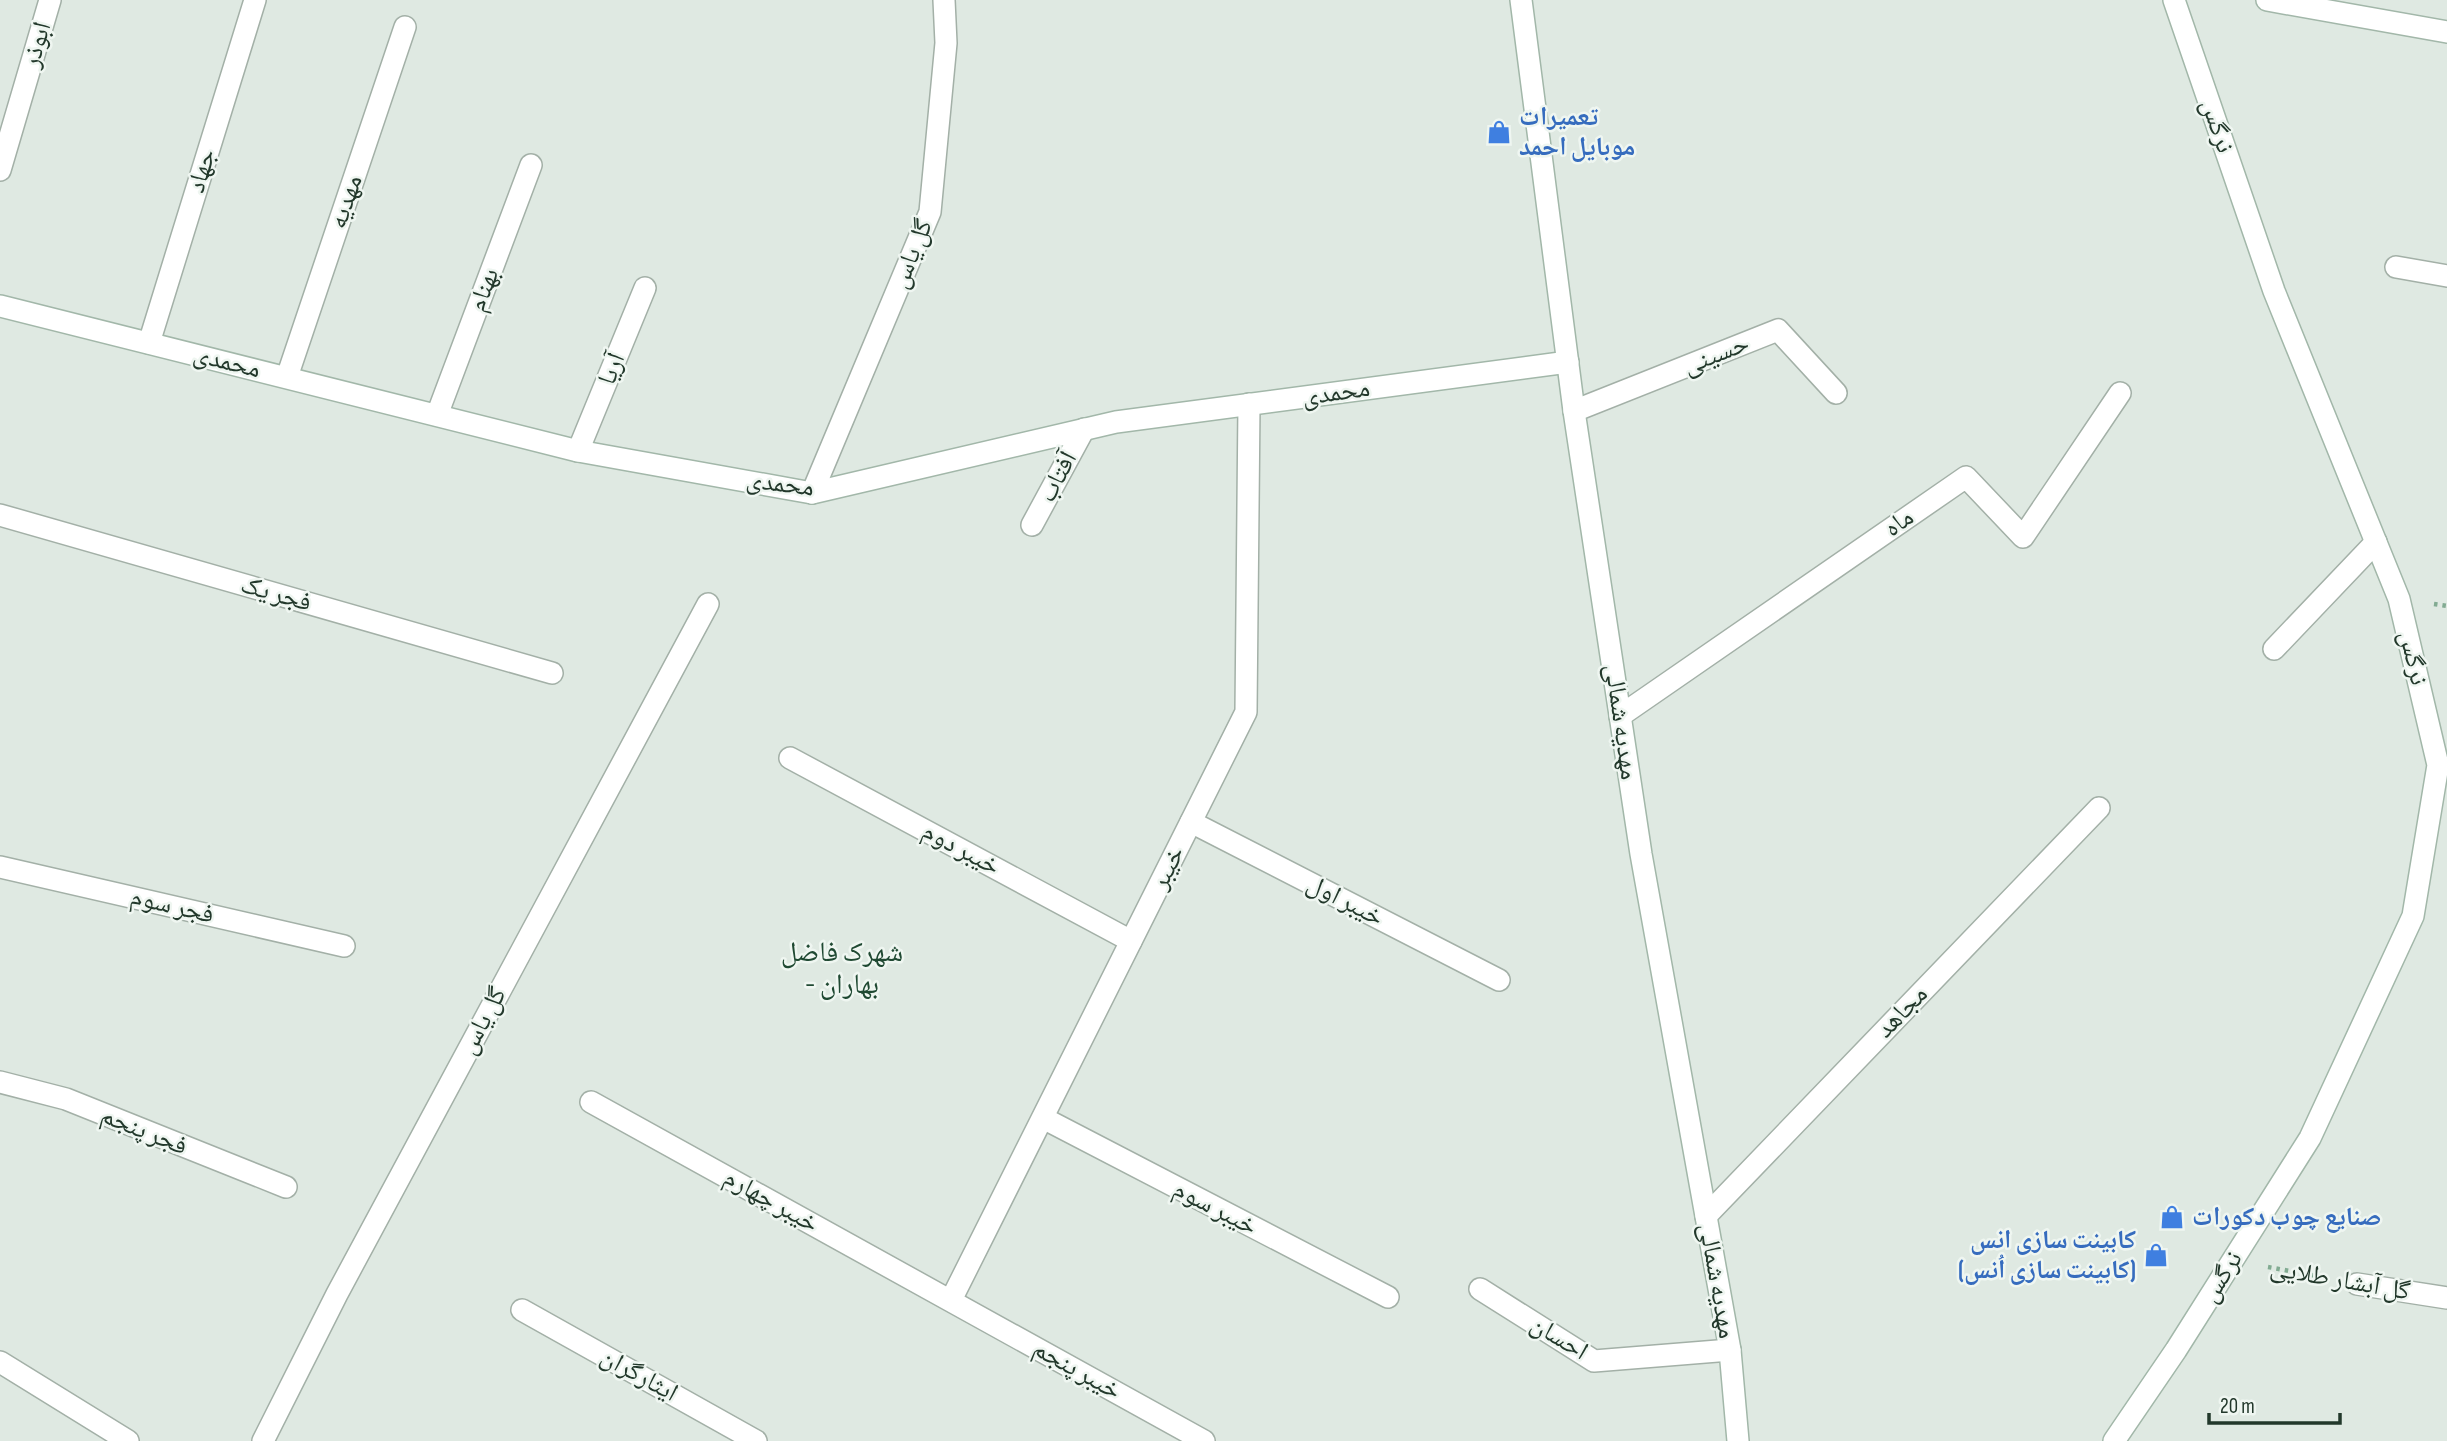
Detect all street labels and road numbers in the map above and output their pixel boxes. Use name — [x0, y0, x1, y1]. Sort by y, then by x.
street label: ابوذر — [15, 18, 58, 72]
street label: نرگس — [2193, 95, 2241, 157]
street label: جهاد — [181, 146, 223, 196]
street label: مهدیه — [322, 171, 370, 233]
street label: گل یاس — [884, 215, 940, 293]
street label: بهنام — [462, 264, 507, 316]
street label: حسینی — [1678, 328, 1754, 382]
street label: محمدی — [190, 339, 264, 385]
street label: آریا — [592, 347, 633, 390]
street label: محمدی — [1300, 373, 1372, 413]
street label: آفتاب — [1032, 445, 1085, 508]
street label: محمدی — [744, 464, 816, 504]
street label: ماه — [1878, 502, 1920, 544]
street label: فجر یک — [237, 569, 315, 619]
street label: نرگس — [2392, 628, 2434, 688]
street label: مهدیه شمالی — [1598, 662, 1644, 782]
street label: خیبر دوم — [916, 816, 1005, 883]
street label: خیبر — [1144, 841, 1192, 896]
street label: خیبر اول — [1301, 869, 1389, 933]
street label: فجر سوم — [127, 881, 217, 932]
street label: مجاهد — [1870, 979, 1934, 1045]
street label: گل یاس — [452, 982, 514, 1060]
street label: فجر پنجم — [96, 1100, 192, 1162]
street label: خیبر چهارم — [718, 1162, 824, 1241]
street label: خیبر سوم — [1167, 1174, 1262, 1243]
street label: مهدیه شمالی — [1692, 1221, 1742, 1341]
street label: نرگس — [2194, 1246, 2250, 1308]
street label: گل آبشار طلایی — [2268, 1252, 2413, 1308]
street label: احسان — [1525, 1309, 1593, 1367]
street label: خیبر پنجم — [1028, 1333, 1126, 1407]
street label: ایثارگران — [595, 1341, 683, 1409]

